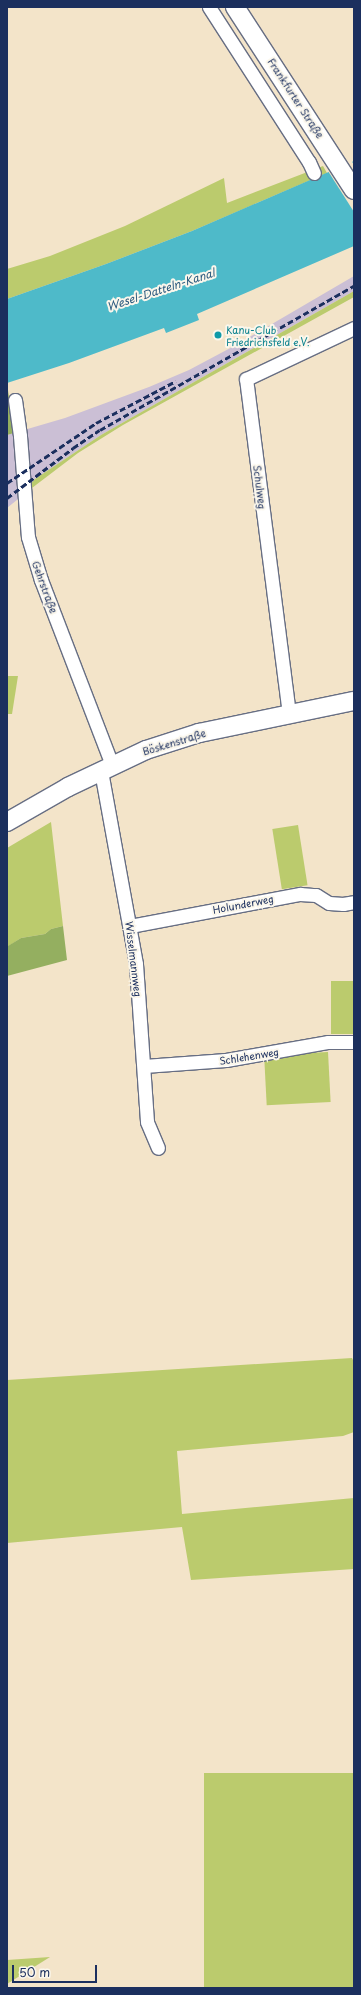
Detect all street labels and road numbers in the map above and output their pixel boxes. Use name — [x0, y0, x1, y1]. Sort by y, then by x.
street label: Frankfurter Straße — [266, 56, 326, 140]
street label: Schulweg — [251, 464, 269, 510]
street label: Gehrstraße — [30, 559, 60, 615]
street label: Böskenstraße — [141, 727, 207, 757]
street label: Holunderweg — [211, 892, 275, 916]
street label: Wisselmannweg — [123, 920, 145, 998]
street label: Schlehenweg — [218, 1045, 280, 1067]

